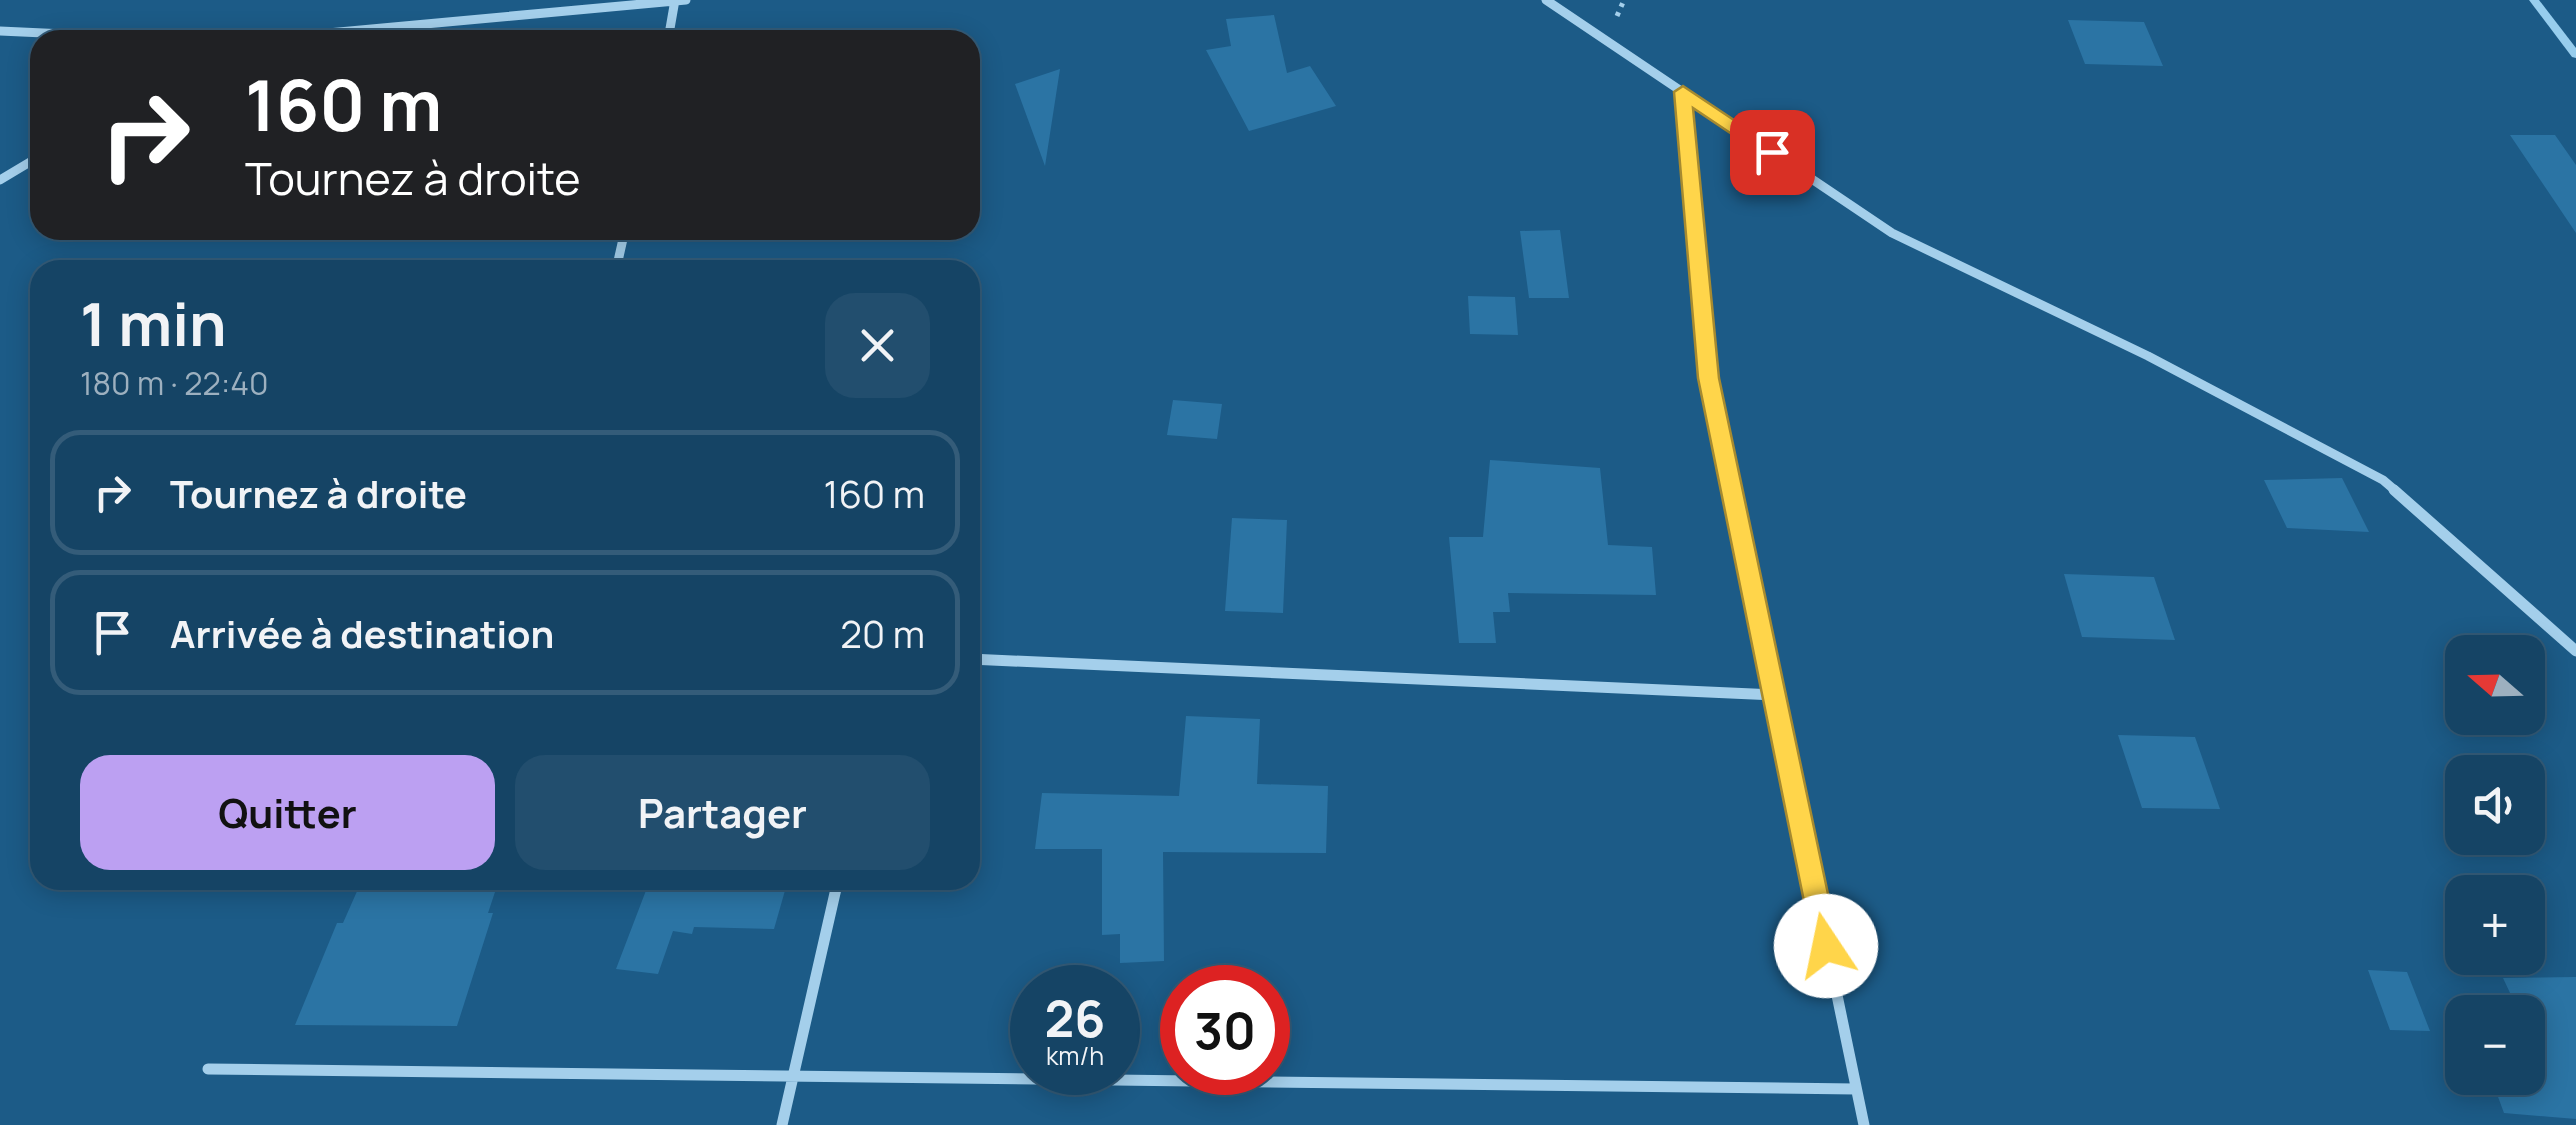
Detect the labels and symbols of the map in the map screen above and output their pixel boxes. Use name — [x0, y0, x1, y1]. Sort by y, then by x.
pin — [1730, 110, 1815, 195]
north arrow — [2445, 635, 2545, 735]
position arrow — [1774, 894, 1878, 998]
speed limit sign: 30 — [1160, 965, 1290, 1095]

